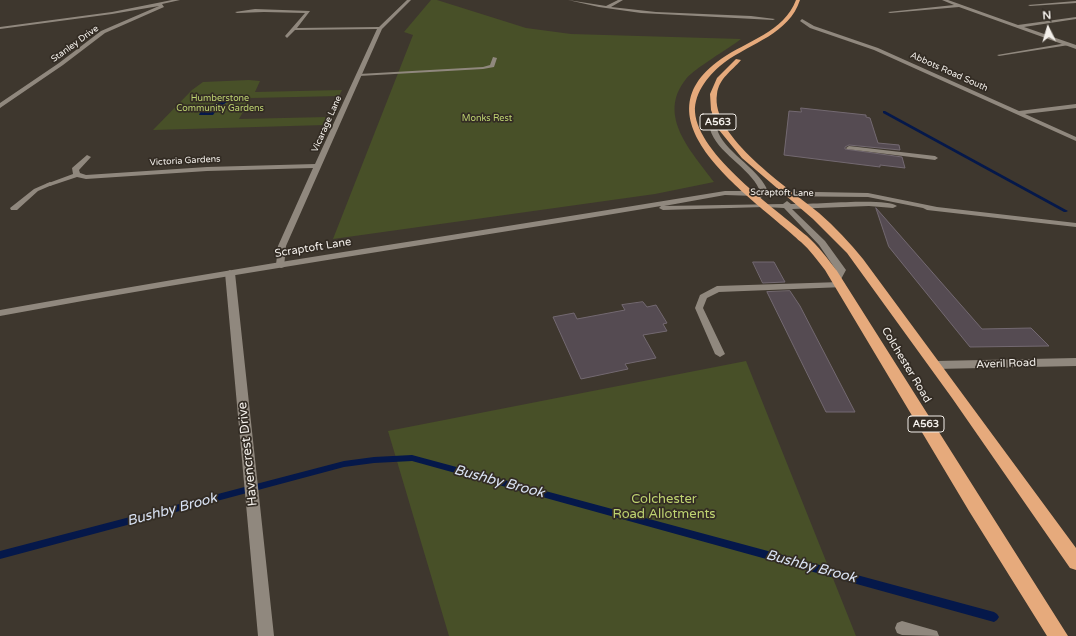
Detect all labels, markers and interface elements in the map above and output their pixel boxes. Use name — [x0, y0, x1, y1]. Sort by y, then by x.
north arrow — [1028, 8, 1068, 48]
text: N — [1042, 9, 1052, 22]
street label: Stanley Drive — [49, 23, 101, 65]
street label: Abbots Road South — [908, 50, 990, 94]
park label: Humberstone Community Gardens — [176, 94, 264, 115]
street label: Vicarage Lane — [310, 94, 344, 154]
park label: Monks Rest — [462, 114, 512, 124]
road number: A563 — [700, 114, 736, 130]
street label: Victoria Gardens — [149, 154, 221, 168]
street label: Scraptoft Lane — [750, 187, 814, 199]
street label: Scraptoft Lane — [274, 235, 352, 261]
street label: Colchester Road — [878, 325, 934, 405]
street label: Averil Road — [976, 356, 1036, 372]
street label: Havencrest Drive — [235, 401, 261, 507]
road number: A563 — [908, 416, 944, 432]
water label: Bushby Brook — [452, 462, 546, 502]
water label: Bushby Brook — [125, 490, 219, 530]
park label: Colchester Road Allotments — [612, 492, 716, 523]
water label: Bushby Brook — [764, 547, 858, 587]

